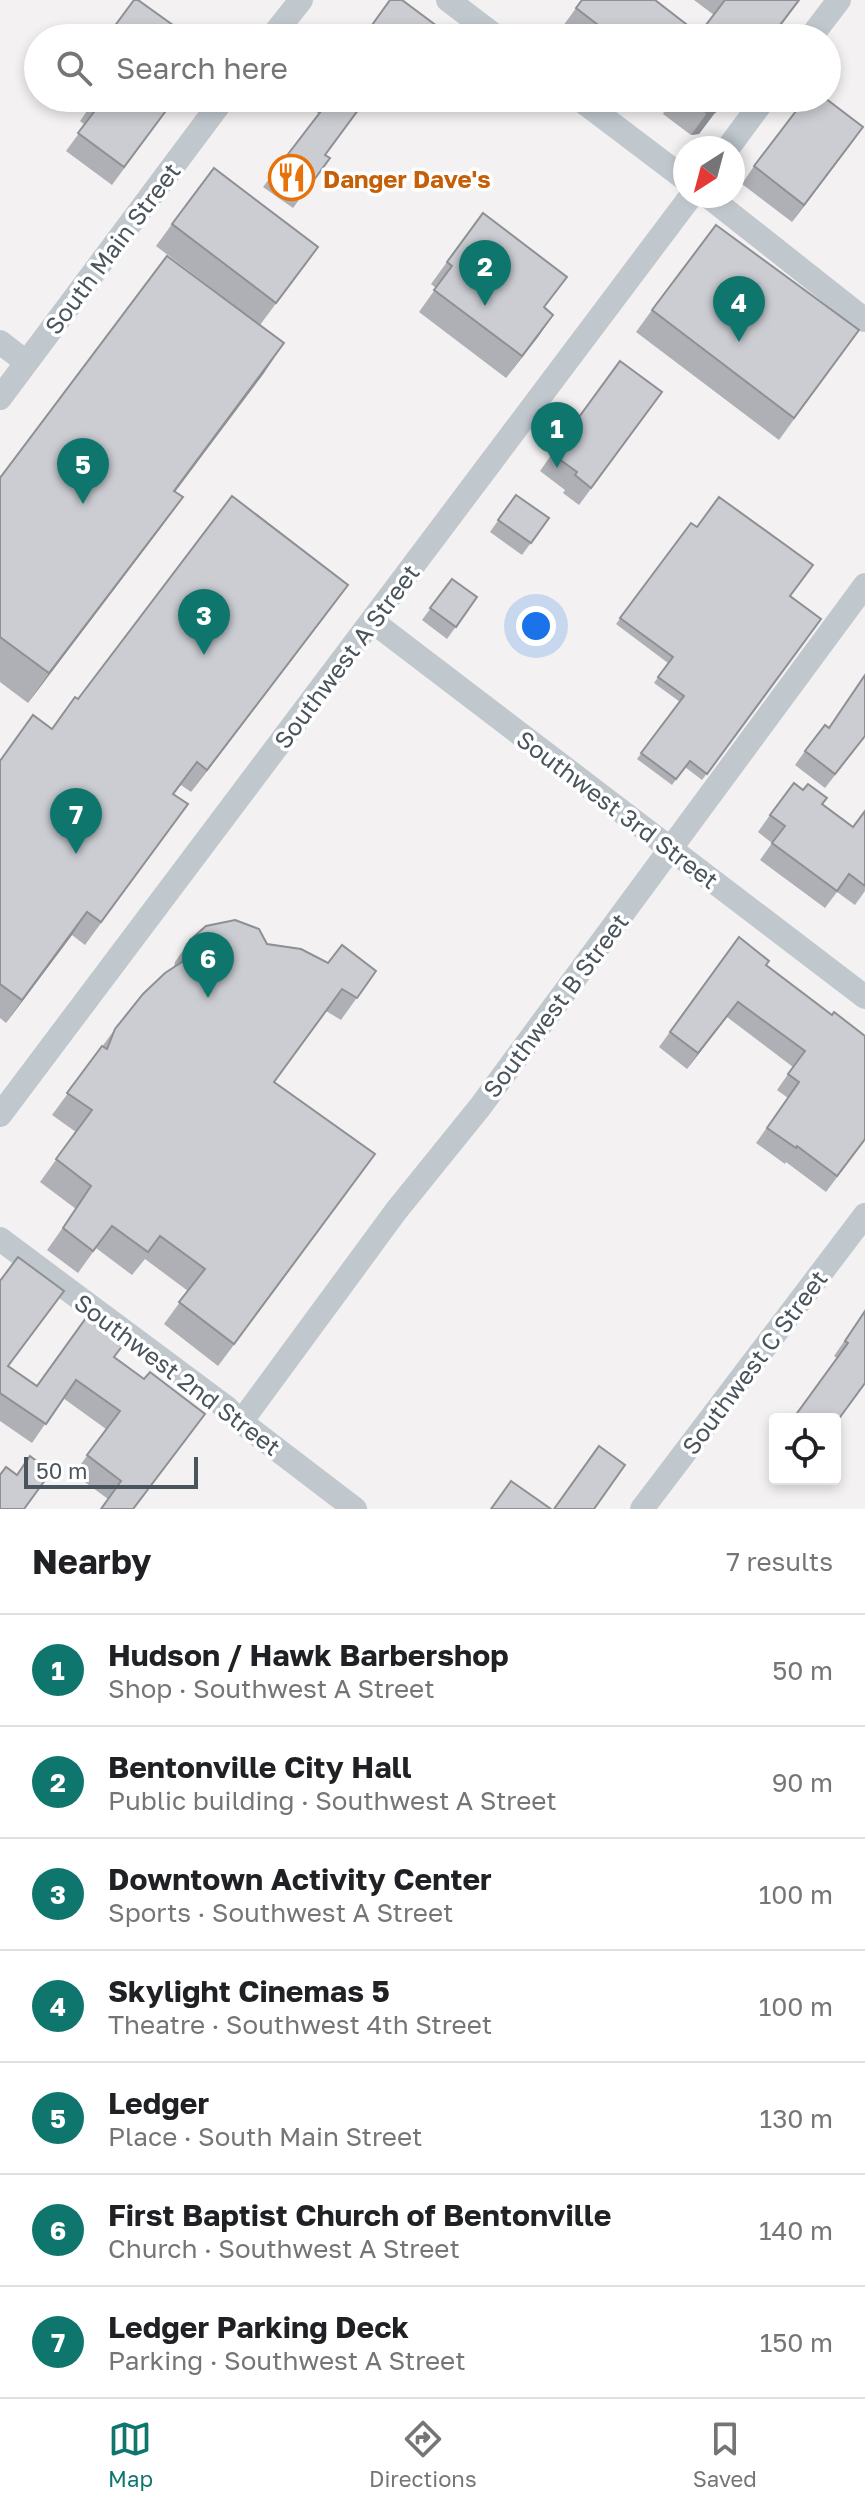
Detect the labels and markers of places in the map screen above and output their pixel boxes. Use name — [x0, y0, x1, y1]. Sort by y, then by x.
restaurant icon: Danger Dave's — [268, 154, 316, 202]
place label: Danger Dave's — [323, 164, 491, 193]
pin: 2 — [459, 240, 511, 306]
pin: 4 — [713, 276, 765, 342]
pin: 1 — [531, 402, 583, 468]
pin: 5 — [57, 438, 109, 504]
pin: 3 — [178, 589, 230, 655]
pin: 7 — [50, 788, 102, 854]
pin: 6 — [182, 932, 234, 998]

